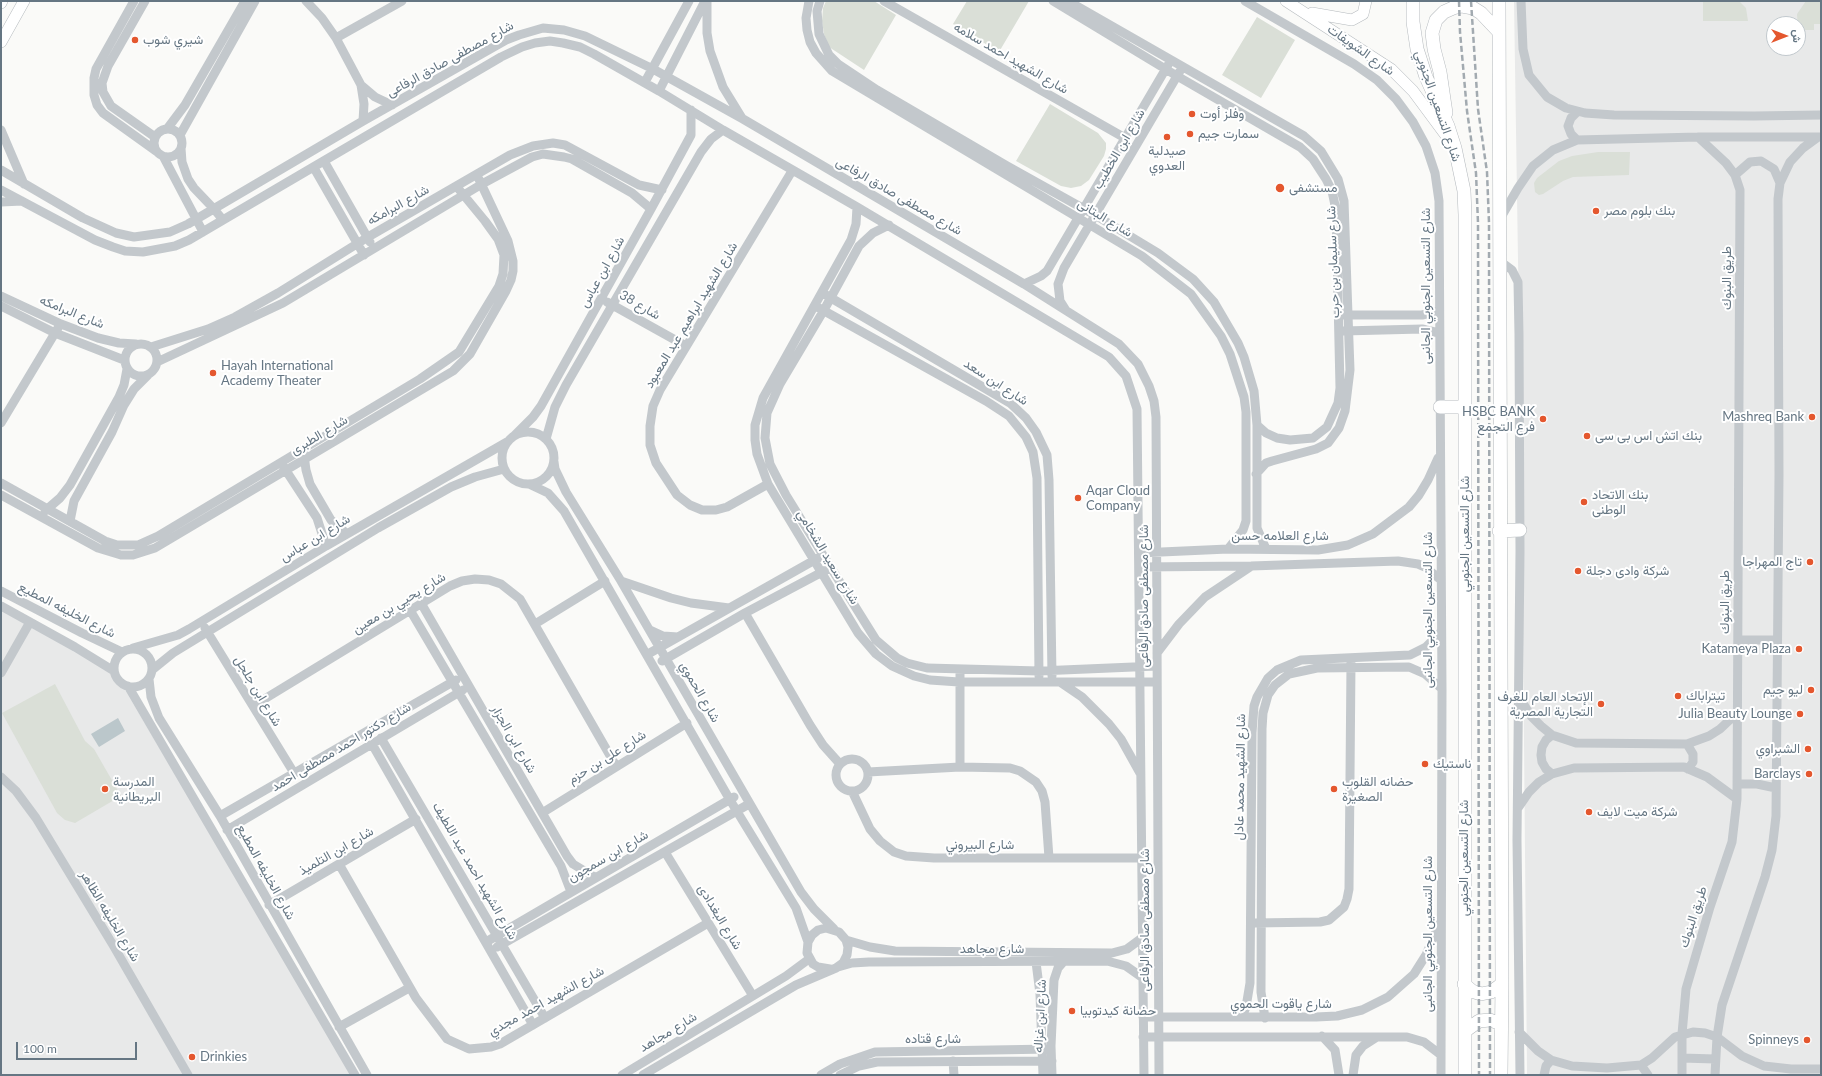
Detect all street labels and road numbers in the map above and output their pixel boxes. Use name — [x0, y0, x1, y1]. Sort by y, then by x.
street label: شارع مصطفى صادق الرفاعى — [384, 18, 516, 100]
street label: شارع الشهيد احمد سلامه — [951, 19, 1071, 97]
street label: شارع الشويفات — [1324, 21, 1398, 79]
street label: شارع التسعين الجنوبي — [1412, 48, 1464, 164]
street label: شارع ابن الخطيب — [1090, 106, 1148, 192]
street label: شارع مصطفى صادق الرفاعى — [833, 154, 965, 238]
street label: شارع البرامكه — [364, 182, 432, 228]
street label: شارع البتانى — [1075, 196, 1135, 240]
street label: شارع سليمان بن حرب — [1323, 206, 1343, 318]
street label: شارع التسعين الجنوبي الجانبى — [1418, 208, 1434, 364]
street label: شارع ابن عباس — [576, 234, 628, 310]
street label: شارع الشهيد ابراهيم عبد المعبود — [641, 239, 741, 391]
street label: طريق البنوك — [1719, 246, 1735, 310]
street label: شارع 38 — [617, 287, 663, 323]
street label: شارع البرامكه — [37, 292, 107, 332]
street label: شارع ابن سعد — [961, 355, 1031, 409]
street label: شارع الطبرى — [288, 412, 350, 458]
street label: شارع التسعين الجنوبي — [1457, 476, 1473, 592]
street label: شارع سعيد الشخامي — [794, 507, 862, 607]
street label: شارع ابن عباس — [277, 511, 353, 565]
street label: شارع مصطفى صادق الرفاعى — [1136, 525, 1152, 667]
street label: شارع العلامه حسن — [1231, 528, 1329, 544]
street label: شارع التسعين الجنوبي الجانبى — [1420, 532, 1436, 688]
street label: شارع يحيي بن معين — [350, 569, 448, 637]
street label: طريق البنوك — [1717, 570, 1733, 634]
street label: شارع الخليفه المطيع — [16, 579, 118, 641]
street label: شارع ابن جلجل — [231, 653, 285, 729]
street label: شارع الحموي — [676, 659, 724, 725]
street label: شارع دكتور احمد مصطفى احمد — [268, 699, 414, 795]
street label: شارع ابن الجزار — [488, 702, 540, 776]
street label: شارع الشهيد محمد عادل — [1231, 713, 1249, 841]
street label: شارع على بن حزم — [565, 727, 649, 787]
street label: شارع الشهيد احمد عبد اللطيف — [429, 800, 521, 942]
street label: شارع التسعين الجنوبي — [1456, 800, 1472, 916]
street label: شارع الخليفه المطيع — [233, 822, 299, 922]
street label: شارع ابن التلميذ — [296, 823, 376, 879]
street label: شارع ابن سمجون — [565, 827, 651, 885]
street label: شارع البيروني — [946, 837, 1014, 853]
street label: شارع مصطفى صادق الرفاعى — [1137, 849, 1153, 991]
street label: شارع التسعين الجنوبي الجانبى — [1420, 856, 1436, 1012]
street label: شارع الخليفه الظاهر — [77, 868, 143, 964]
street label: شارع البغدادى — [694, 881, 746, 953]
street label: طريق البنوك — [1676, 884, 1710, 950]
street label: شارع مجاهد — [960, 941, 1024, 957]
street label: شارع الشهيد احمد مجدي — [485, 963, 607, 1039]
street label: شارع ابن غزاله — [1030, 979, 1050, 1053]
street label: شارع ياقوت الحموي — [1230, 996, 1332, 1012]
street label: شارع مجاهد — [636, 1009, 700, 1055]
street label: شارع قتاده — [905, 1031, 961, 1047]

